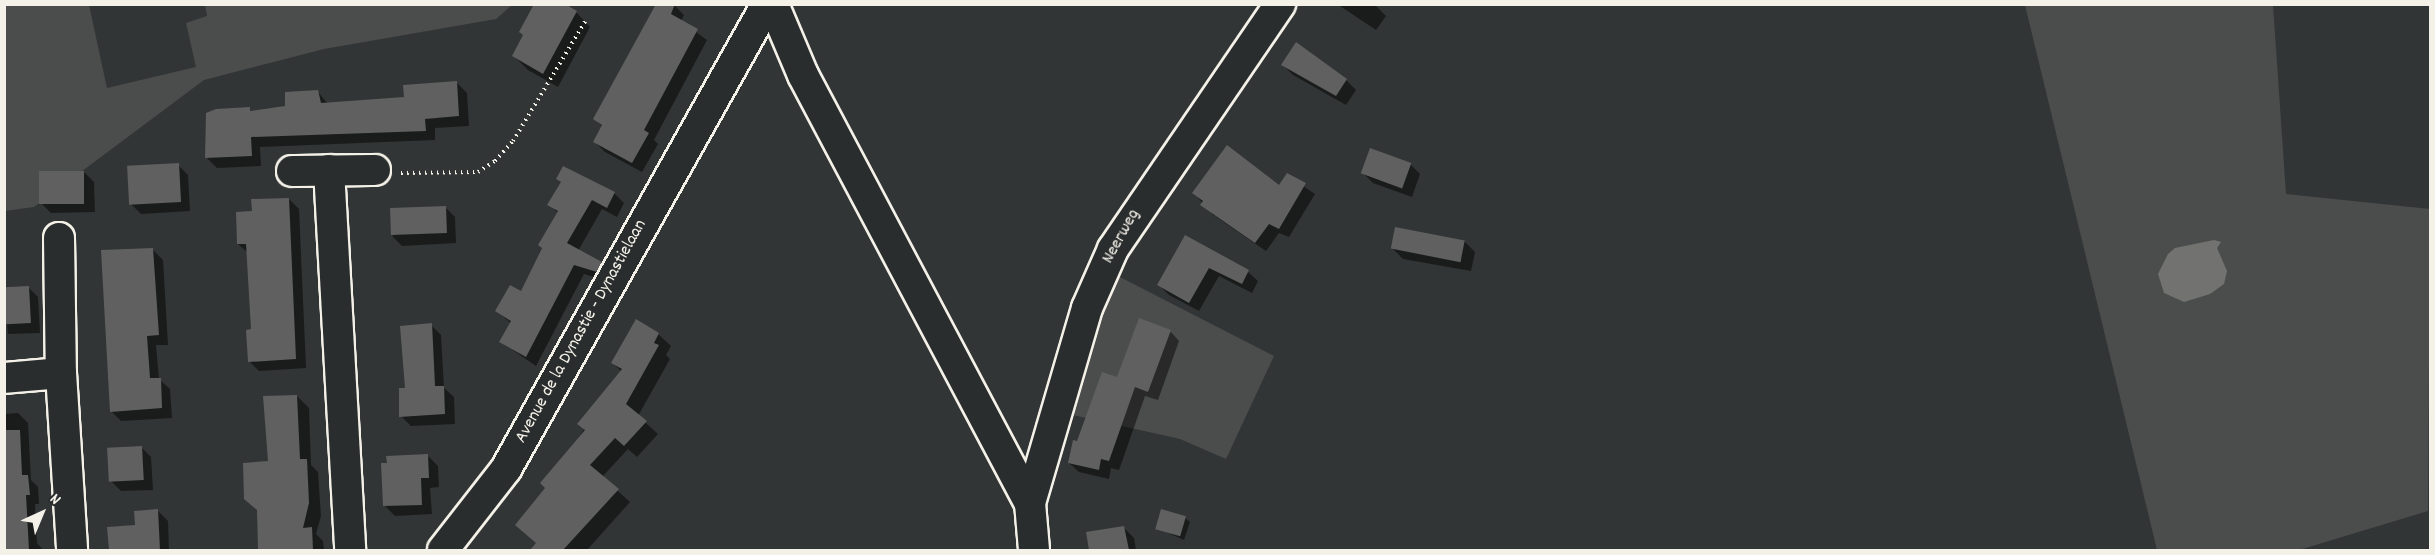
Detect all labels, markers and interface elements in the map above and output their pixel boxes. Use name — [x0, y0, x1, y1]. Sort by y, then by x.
street label: Neerweg — [1098, 206, 1146, 268]
street label: Avenue de la Dynastie - Dynastielaan — [511, 217, 653, 447]
north arrow — [12, 483, 72, 543]
text: N — [44, 489, 66, 511]

